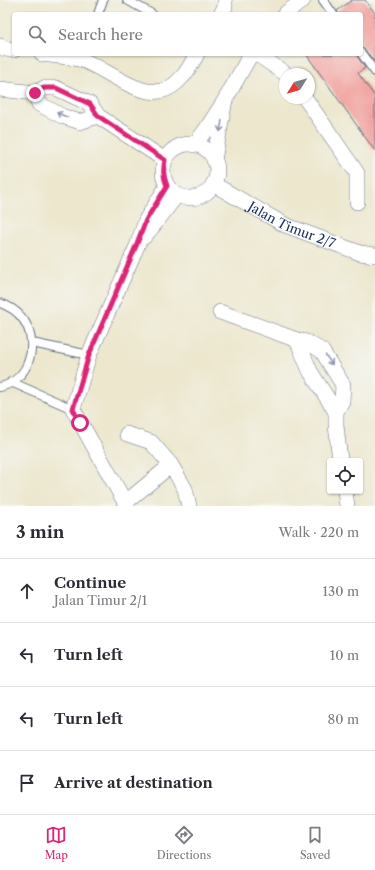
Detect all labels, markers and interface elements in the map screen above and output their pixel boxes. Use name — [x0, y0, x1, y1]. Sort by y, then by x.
search box — [12, 12, 363, 56]
icon: search — [26, 23, 48, 45]
text: Search here — [58, 25, 143, 44]
north arrow — [279, 68, 315, 104]
route end — [26, 84, 44, 102]
one-way arrow — [57, 111, 69, 119]
one-way arrow — [217, 119, 225, 132]
street label: Jalan Timur 2/7 — [244, 197, 338, 251]
one-way arrow — [325, 354, 333, 365]
route start — [71, 414, 89, 432]
map controls — [327, 458, 363, 494]
button: locate — [327, 458, 363, 494]
text: 3 min — [16, 522, 65, 542]
text: Walk · 220 m — [279, 524, 359, 540]
text: Continue — [54, 573, 126, 592]
icon: ahead — [16, 580, 38, 602]
text: 130 m — [323, 583, 359, 599]
text: Jalan Timur 2/1 — [54, 592, 147, 608]
icon: left — [16, 644, 38, 666]
text: Turn left — [54, 645, 123, 664]
text: 10 m — [330, 647, 359, 663]
icon: left — [16, 708, 38, 730]
text: Turn left — [54, 709, 123, 728]
text: 80 m — [327, 711, 359, 727]
icon: arrive — [16, 772, 38, 794]
text: Arrive at destination — [54, 773, 213, 792]
tab: Map — [44, 824, 68, 862]
tab: Directions — [157, 824, 211, 862]
tab: Saved — [300, 824, 331, 862]

